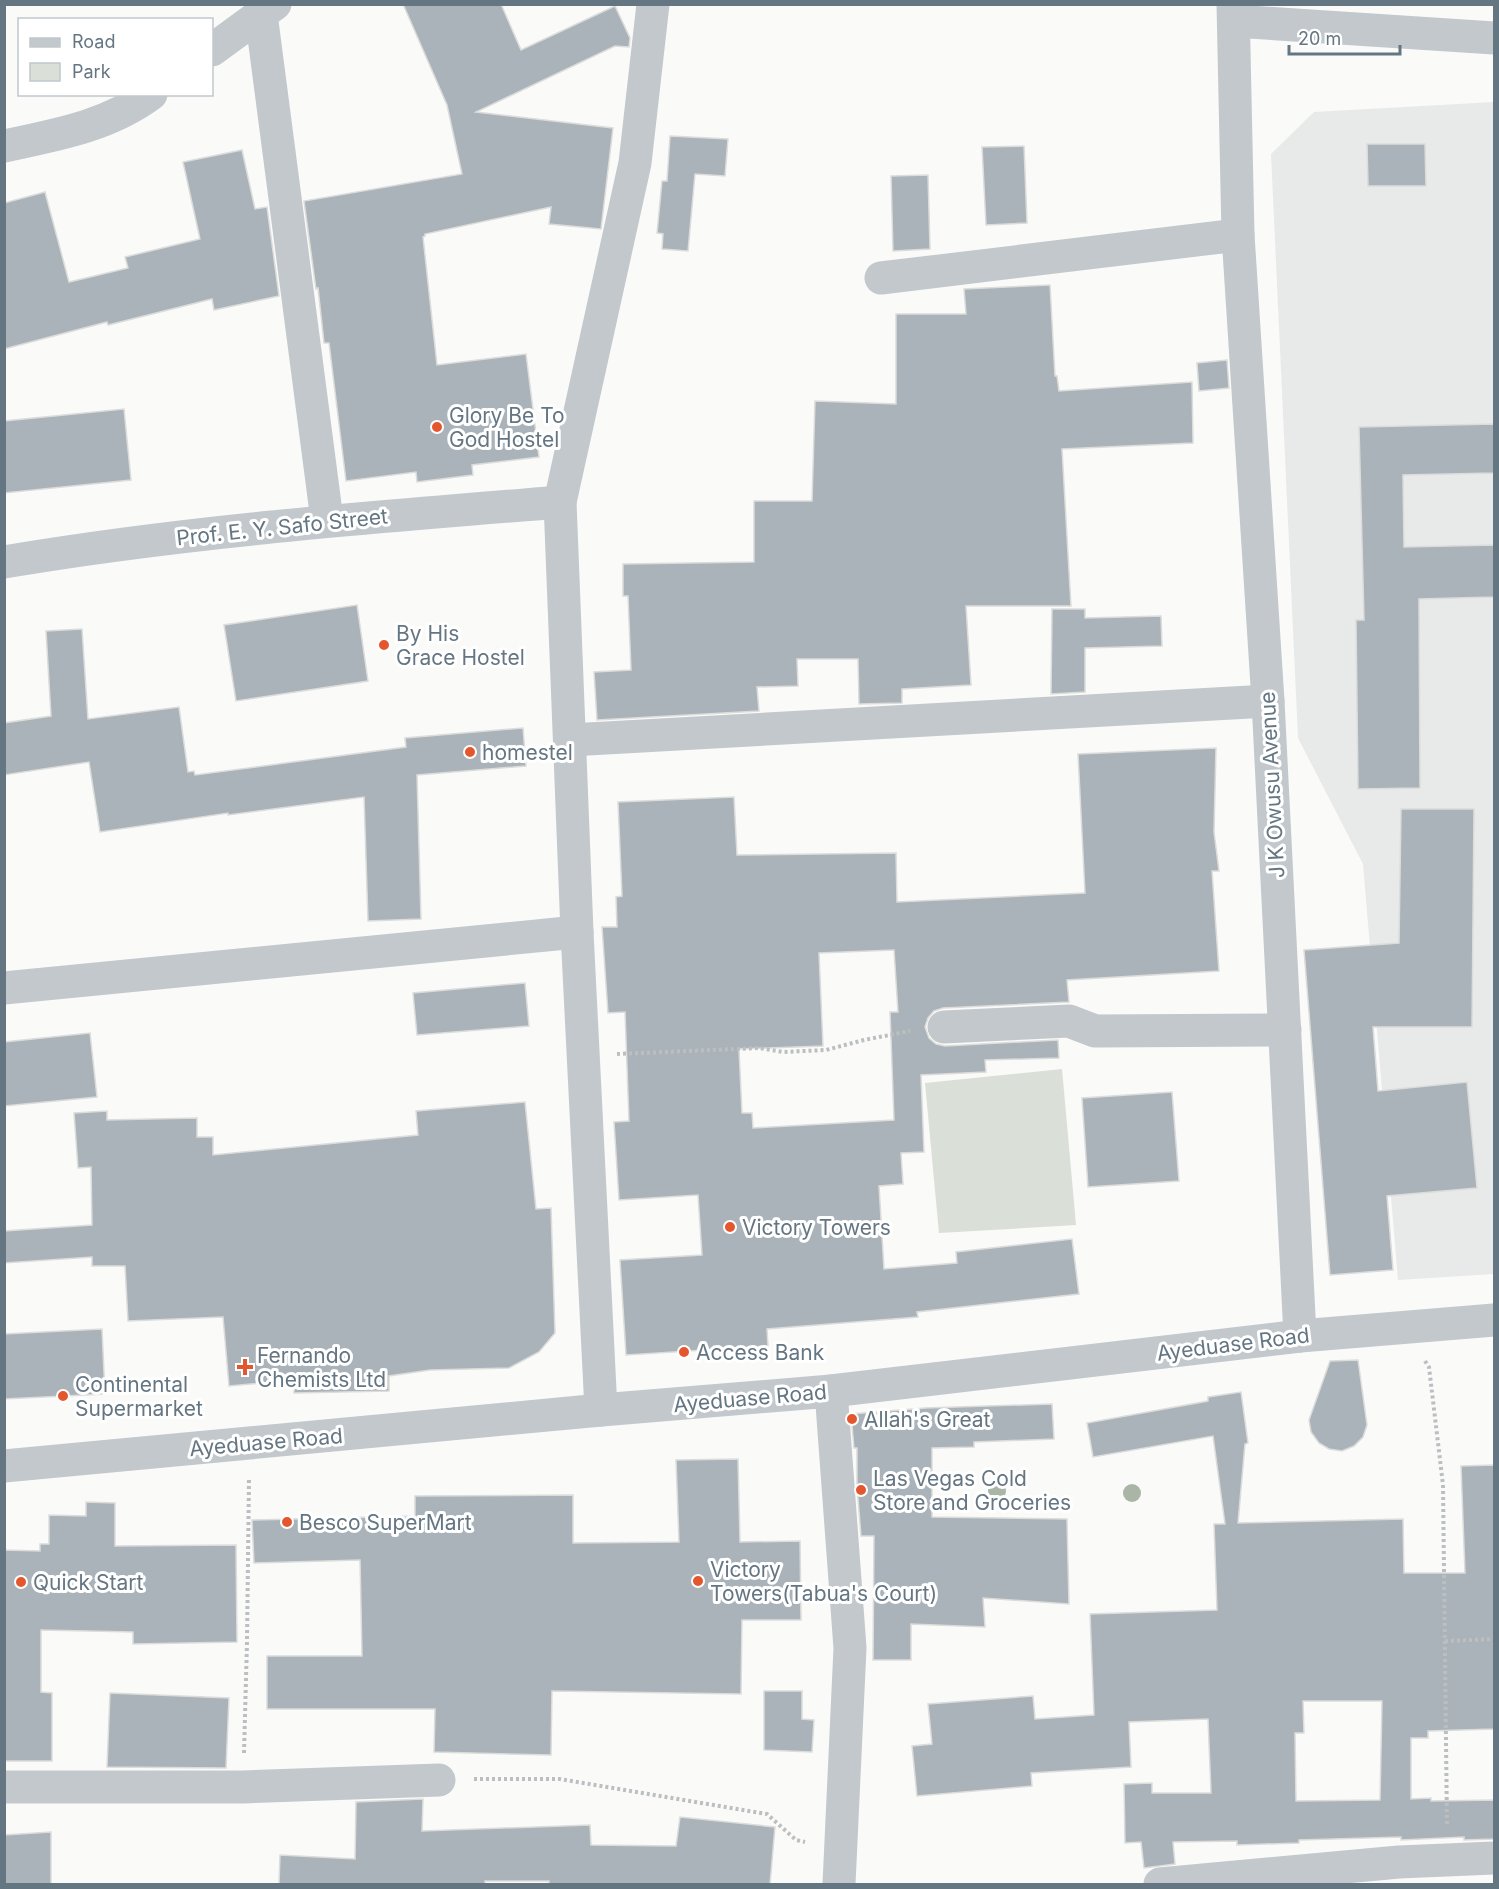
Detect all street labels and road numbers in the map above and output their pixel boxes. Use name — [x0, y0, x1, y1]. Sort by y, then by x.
street label: Prof. E. Y. Safo Street — [175, 503, 389, 551]
street label: J K Owusu Avenue — [1255, 691, 1289, 879]
street label: Ayeduase Road — [1155, 1322, 1311, 1366]
street label: Ayeduase Road — [672, 1379, 828, 1417]
street label: Ayeduase Road — [188, 1423, 344, 1461]

